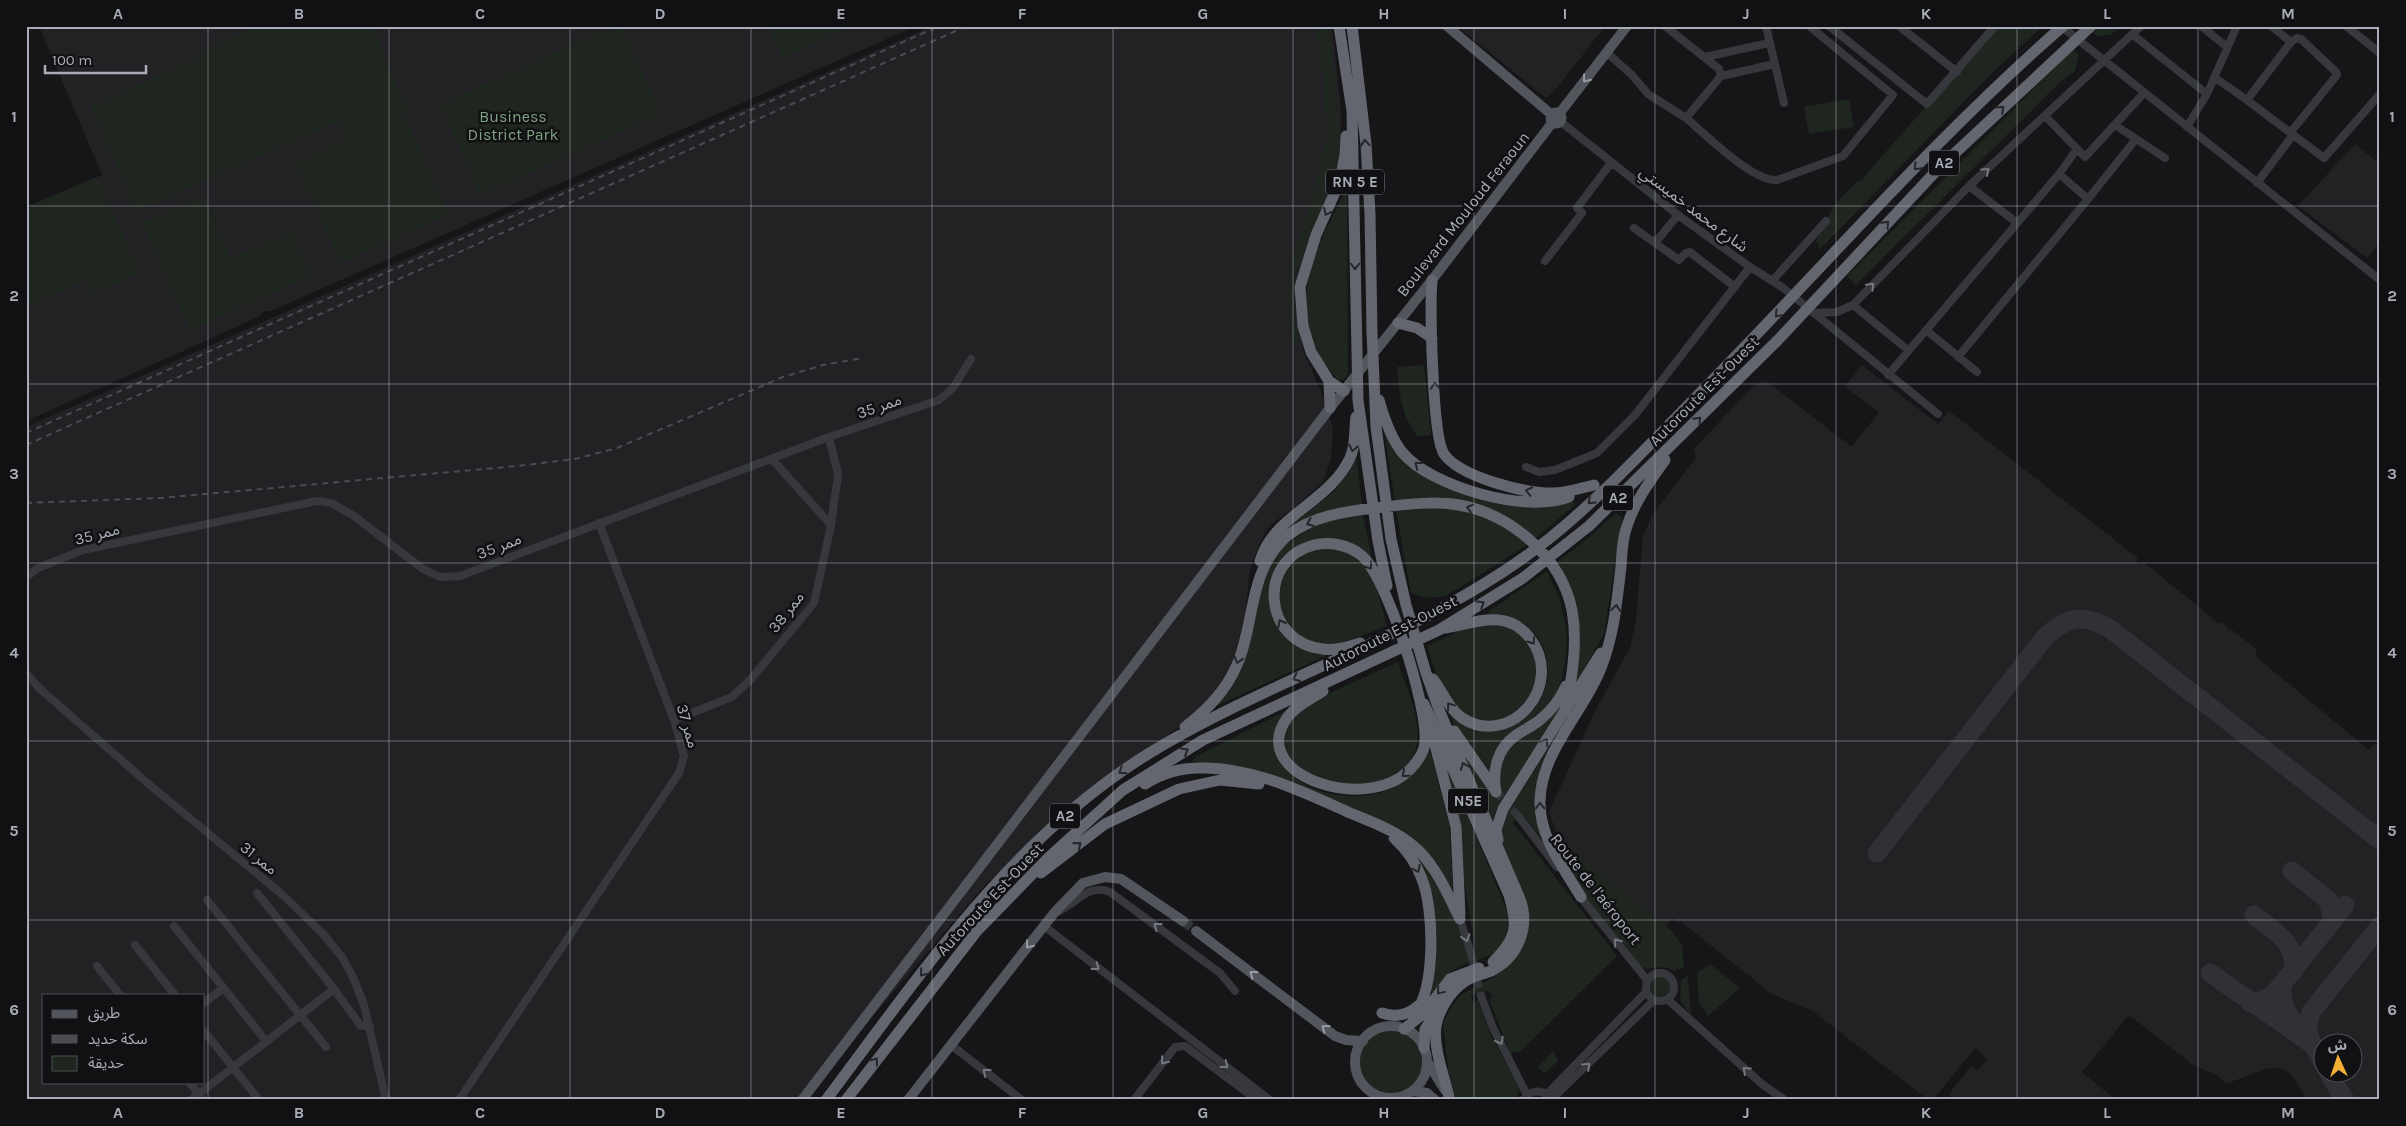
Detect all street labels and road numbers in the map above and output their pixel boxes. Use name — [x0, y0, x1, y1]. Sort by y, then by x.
street label: Boulevard Mouloud Feraoun — [1393, 128, 1533, 300]
road number: A2 — [1929, 150, 1959, 176]
street label: شارع محمد خميستي — [1634, 162, 1752, 258]
road number: RN 5 E — [1326, 170, 1384, 194]
street label: Autoroute Est-Ouest — [1645, 332, 1763, 450]
street label: ممر 35 — [854, 389, 904, 423]
road number: A2 — [1603, 486, 1633, 510]
street label: ممر 35 — [72, 519, 122, 549]
street label: ممر 35 — [474, 529, 524, 563]
street label: ممر 38 — [764, 588, 808, 636]
street label: Autoroute Est-Ouest — [1320, 591, 1460, 675]
street label: ممر 37 — [673, 702, 703, 750]
road number: N5E — [1448, 788, 1488, 814]
road number: A2 — [1050, 804, 1080, 828]
street label: Route de l'aéroport — [1547, 830, 1645, 948]
street label: ممر 31 — [236, 837, 282, 879]
street label: Autoroute Est-Ouest — [933, 839, 1047, 959]

